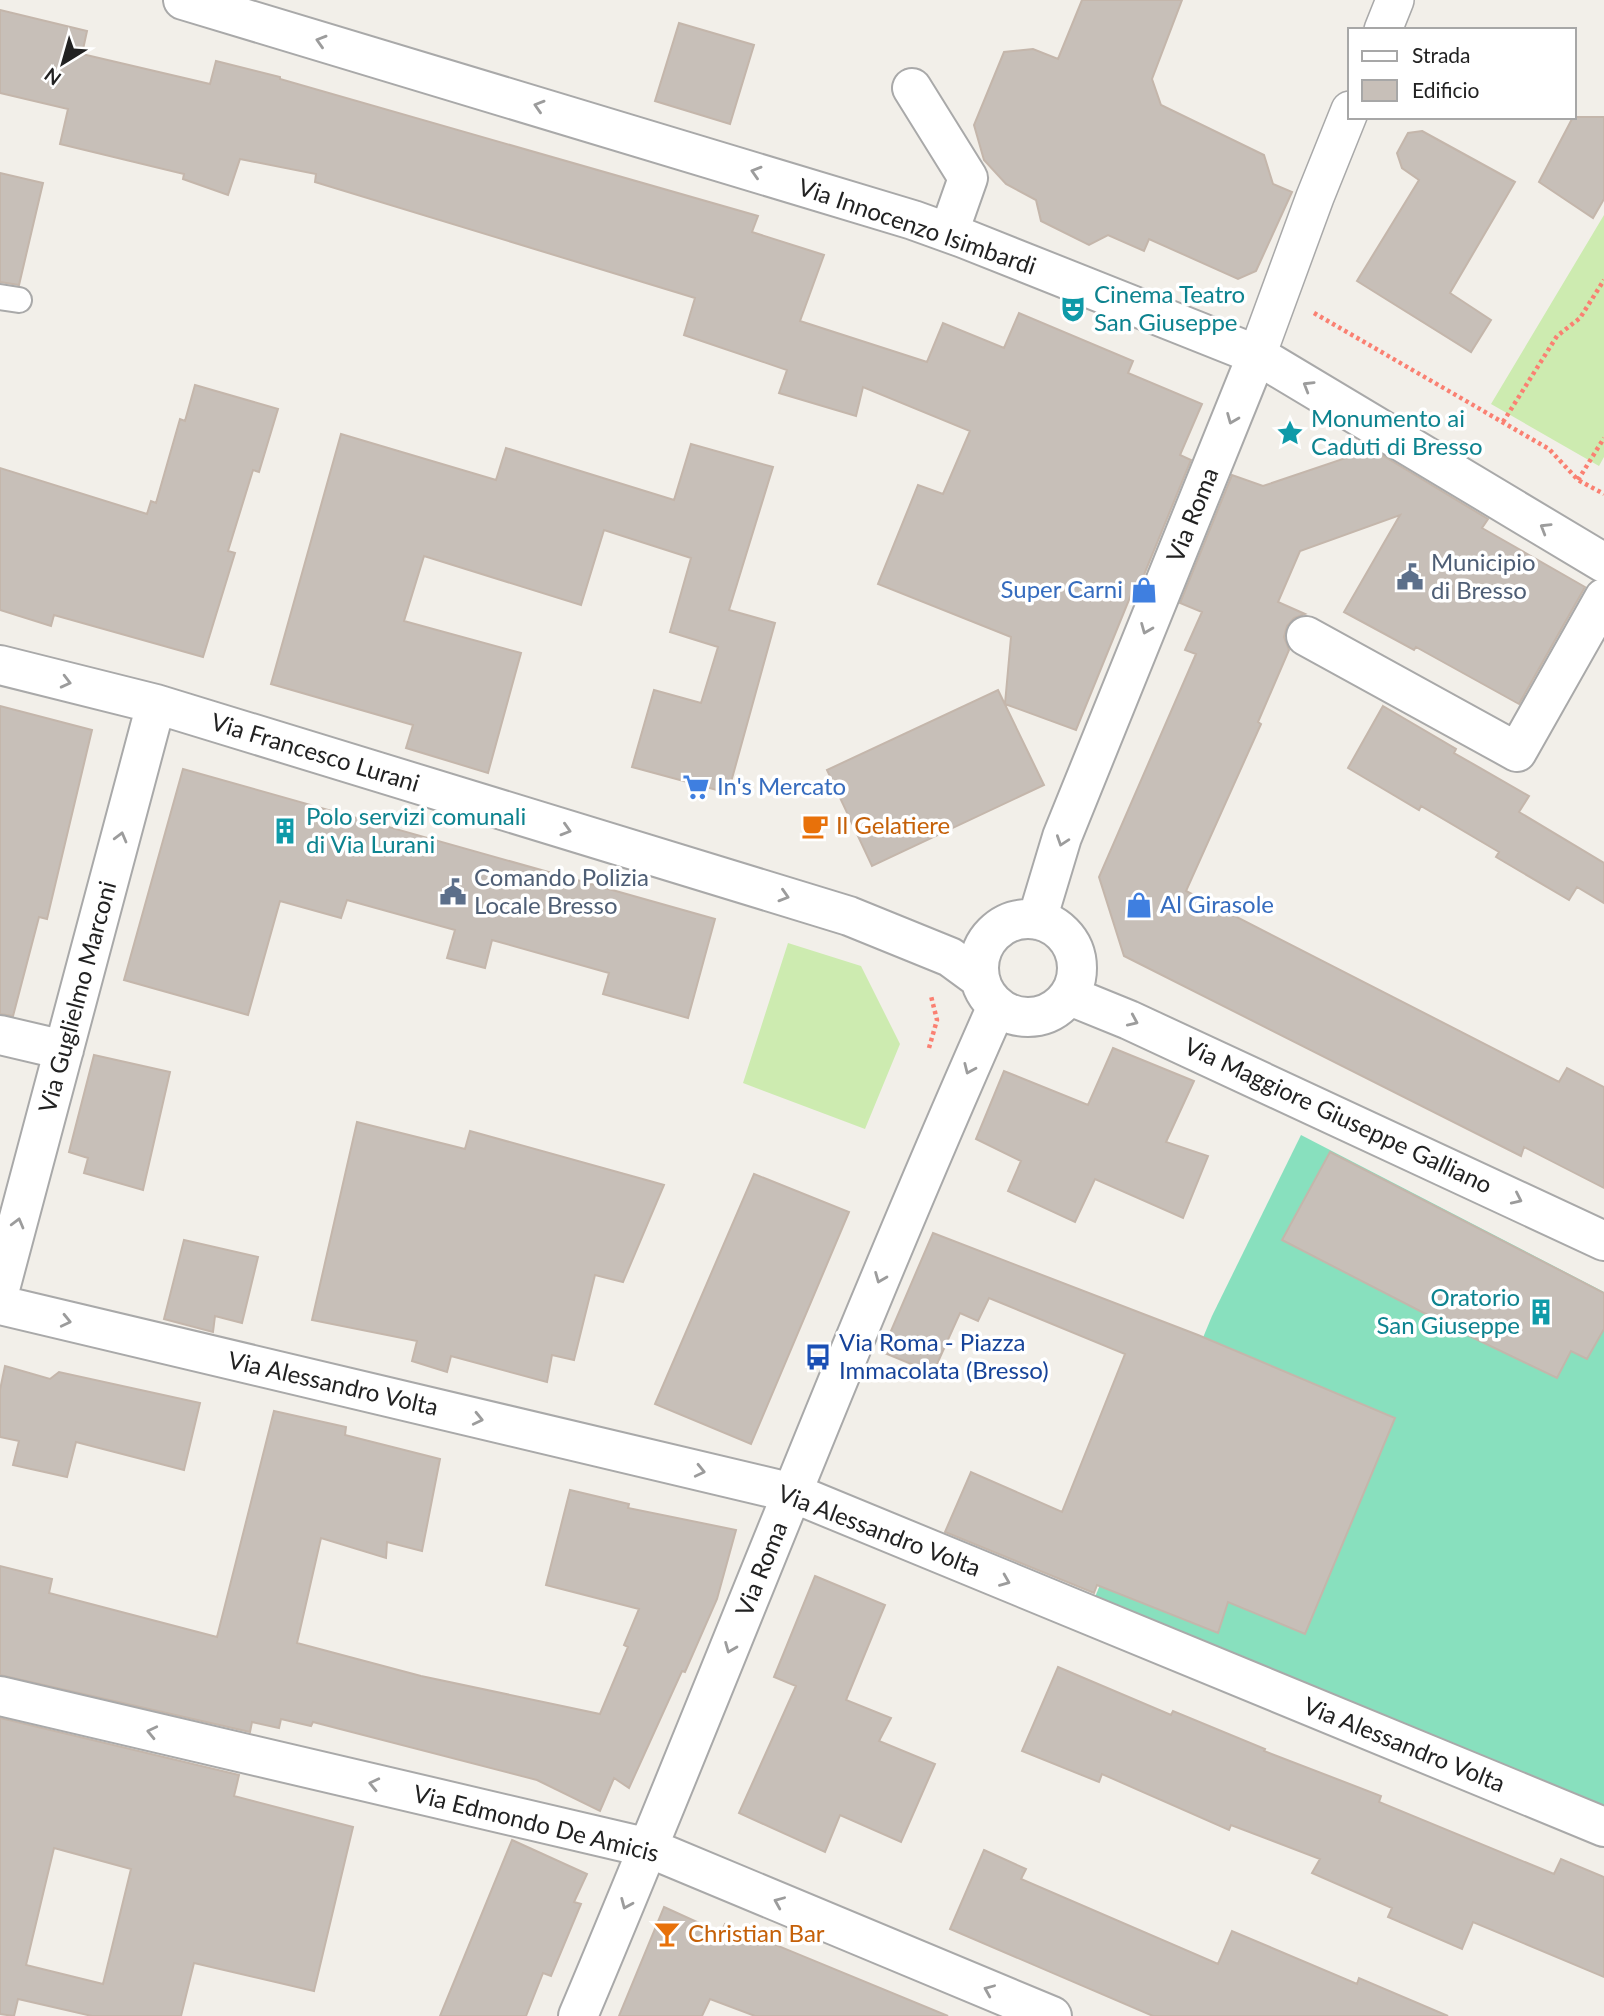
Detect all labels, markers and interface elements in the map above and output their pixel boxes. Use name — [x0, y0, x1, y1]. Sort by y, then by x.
north arrow — [28, 28, 98, 98]
legend — [1348, 28, 1576, 119]
one-way arrow — [315, 35, 327, 50]
text: Strada — [1412, 42, 1471, 67]
text: N — [40, 63, 65, 91]
text: Edificio — [1412, 77, 1480, 102]
one-way arrow — [533, 100, 545, 115]
one-way arrow — [751, 166, 763, 181]
street label: Via Innocenzo Isimbardi — [795, 171, 1040, 280]
place label: Cinema Teatro San Giuseppe — [1094, 279, 1245, 336]
theatre icon: Cinema Teatro San Giuseppe — [1058, 294, 1088, 324]
one-way arrow — [1303, 381, 1316, 394]
place label: Monumento ai Caduti di Bresso — [1311, 403, 1483, 460]
one-way arrow — [1226, 412, 1240, 424]
place icon: Monumento ai Caduti di Bresso — [1275, 418, 1305, 448]
street label: Via Roma — [1160, 463, 1224, 566]
one-way arrow — [1540, 523, 1553, 536]
place label: Municipio di Bresso — [1431, 547, 1536, 604]
public building icon: Municipio di Bresso — [1395, 562, 1425, 592]
place label: Super Carni — [1000, 574, 1123, 603]
shop icon: Super Carni — [1129, 575, 1159, 605]
one-way arrow — [1141, 623, 1155, 635]
one-way arrow — [60, 674, 72, 688]
street label: Via Francesco Lurani — [208, 706, 423, 797]
place label: In's Mercato — [717, 771, 846, 800]
supermarket icon: In's Mercato — [681, 772, 711, 802]
place label: Polo servizi comunali di Via Lurani — [306, 801, 526, 858]
place label: Il Gelatiere — [836, 810, 950, 839]
cafe icon: Il Gelatiere — [800, 811, 830, 841]
building icon: Polo servizi comunali di Via Lurani — [270, 816, 300, 846]
one-way arrow — [560, 821, 572, 836]
one-way arrow — [112, 832, 127, 844]
one-way arrow — [1056, 834, 1070, 846]
place label: Comando Polizia Locale Bresso — [474, 862, 649, 919]
public building icon: Comando Polizia Locale Bresso — [438, 877, 468, 907]
street label: Via Guglielmo Marconi — [32, 878, 121, 1116]
one-way arrow — [777, 888, 790, 902]
place label: Al Girasole — [1160, 889, 1274, 918]
shop icon: Al Girasole — [1124, 890, 1154, 920]
one-way arrow — [1126, 1013, 1138, 1027]
street label: Via Maggiore Giuseppe Galliano — [1180, 1030, 1497, 1199]
one-way arrow — [963, 1062, 977, 1074]
one-way arrow — [1510, 1191, 1522, 1205]
one-way arrow — [9, 1217, 24, 1229]
one-way arrow — [875, 1272, 889, 1284]
place label: Oratorio San Giuseppe — [1376, 1282, 1520, 1339]
building icon: Oratorio San Giuseppe — [1526, 1297, 1556, 1327]
one-way arrow — [60, 1313, 72, 1327]
place label: Via Roma - Piazza Immacolata (Bresso) — [839, 1327, 1049, 1384]
bus stop icon: Via Roma - Piazza Immacolata (Bresso) — [803, 1342, 833, 1372]
street label: Via Alessandro Volta — [225, 1344, 441, 1421]
one-way arrow — [472, 1411, 484, 1425]
one-way arrow — [694, 1463, 706, 1477]
street label: Via Alessandro Volta — [774, 1478, 985, 1582]
street label: Via Roma — [729, 1517, 793, 1620]
one-way arrow — [999, 1572, 1011, 1586]
one-way arrow — [724, 1640, 738, 1653]
street label: Via Alessandro Volta — [1300, 1690, 1510, 1797]
one-way arrow — [146, 1726, 158, 1740]
one-way arrow — [368, 1778, 380, 1792]
street label: Via Edmondo De Amicis — [410, 1778, 662, 1867]
one-way arrow — [620, 1897, 634, 1909]
one-way arrow — [774, 1897, 786, 1911]
place label: Christian Bar — [688, 1918, 825, 1947]
bar icon: Christian Bar — [652, 1919, 682, 1949]
one-way arrow — [984, 1984, 996, 1998]

